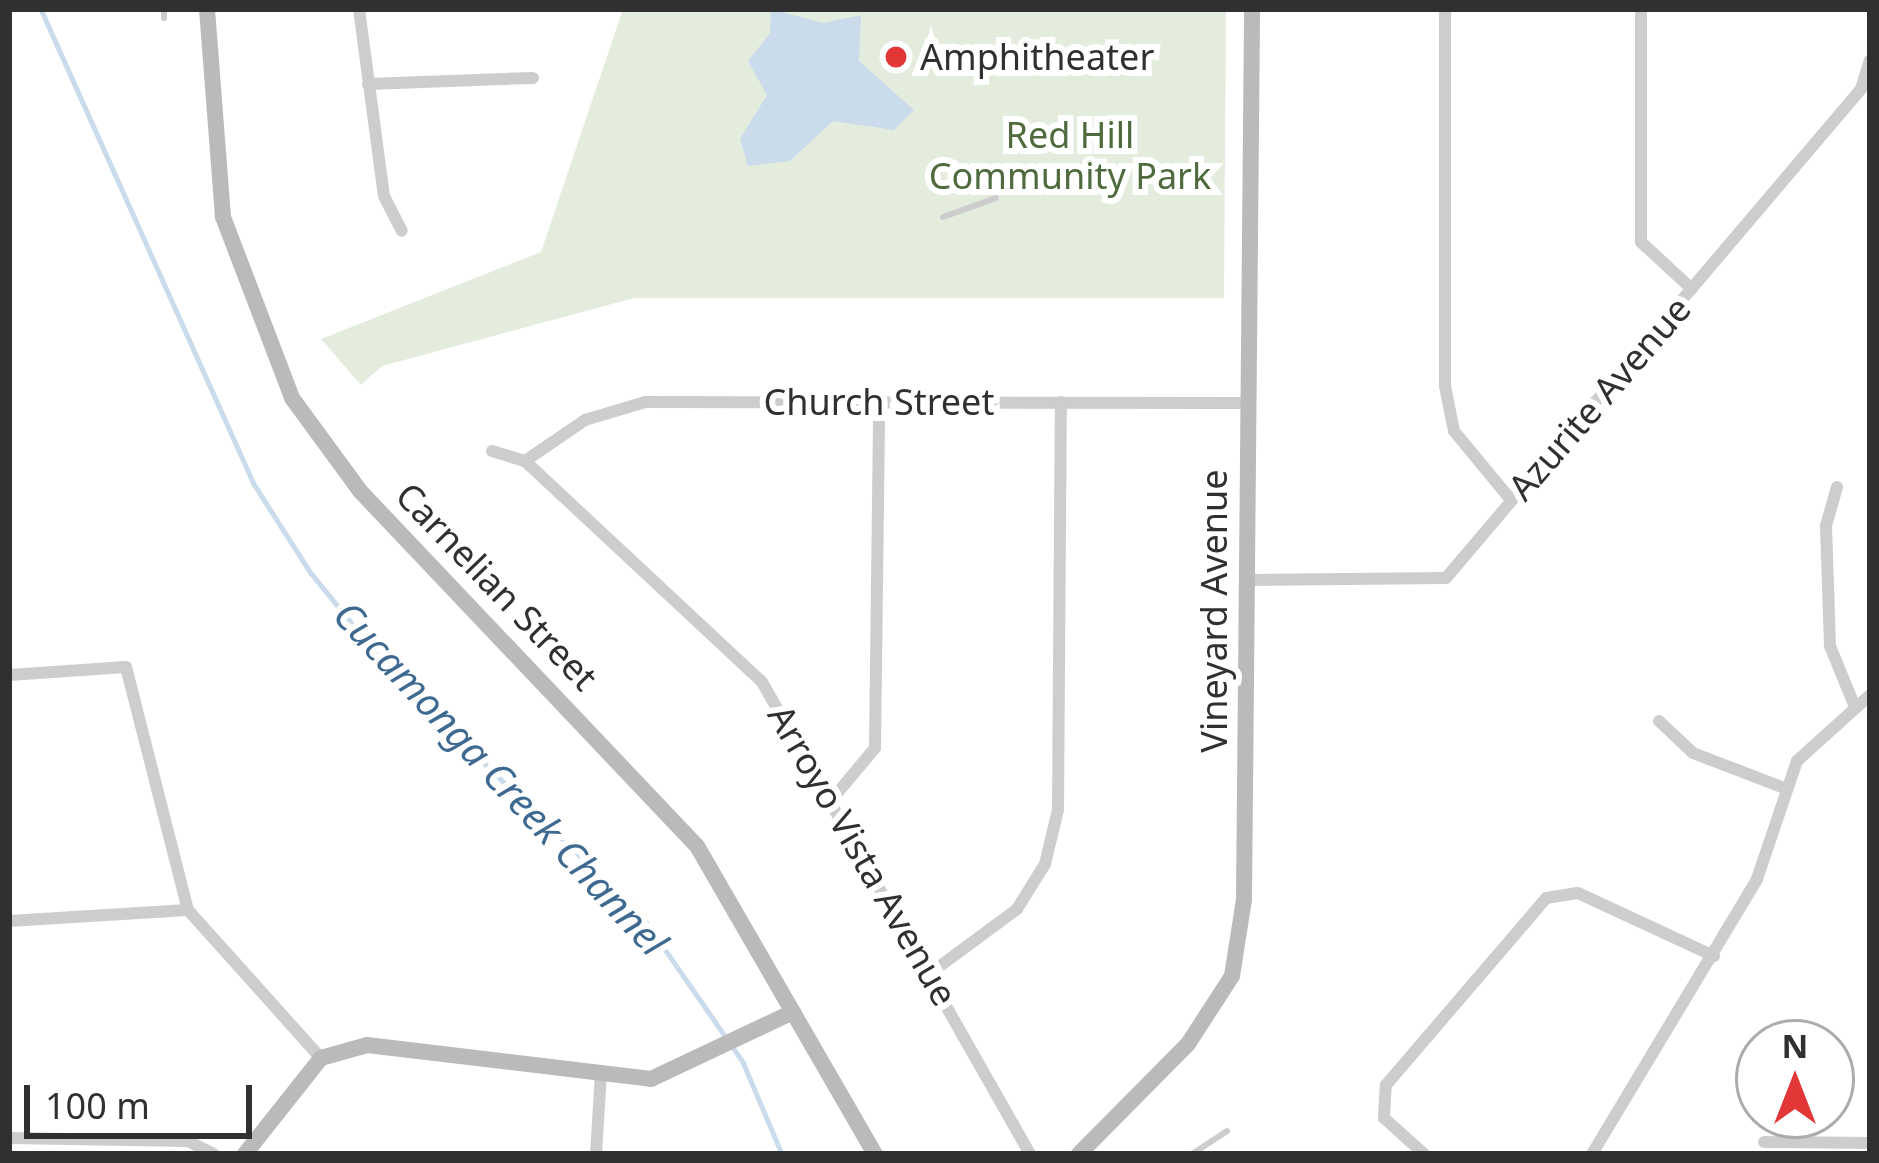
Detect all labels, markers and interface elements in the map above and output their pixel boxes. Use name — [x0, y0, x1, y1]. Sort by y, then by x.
place label: Amphitheater — [920, 35, 1154, 79]
marker: Amphitheater — [883, 44, 909, 70]
park label: Red Hill Community Park — [929, 112, 1211, 197]
street label: Azurite Avenue — [1499, 287, 1699, 509]
street label: Church Street — [764, 380, 994, 424]
street label: Vineyard Avenue — [1192, 469, 1236, 753]
street label: Carnelian Street — [387, 473, 607, 699]
water label: Cucamonga Creek Channel — [325, 591, 677, 965]
street label: Arroyo Vista Avenue — [759, 697, 967, 1013]
north arrow — [1735, 1019, 1855, 1139]
text: N — [1782, 1023, 1808, 1068]
scale bar — [30, 1061, 258, 1135]
text: 100 m — [45, 1081, 150, 1130]

